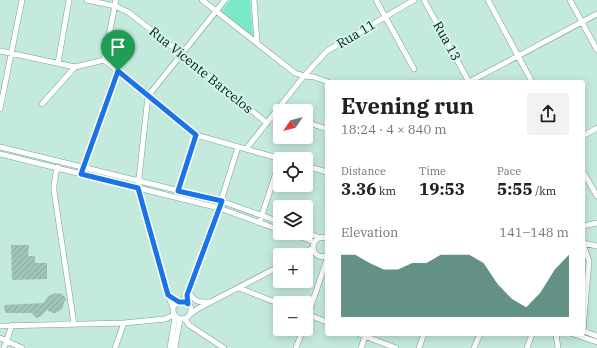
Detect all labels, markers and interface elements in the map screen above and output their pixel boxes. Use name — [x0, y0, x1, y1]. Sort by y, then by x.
street label: Rua 11 — [333, 16, 379, 52]
street label: Rua 13 — [429, 18, 465, 64]
street label: Rua Vicente Barcelos — [146, 23, 256, 117]
pin — [101, 30, 135, 71]
icon: arrive — [107, 36, 129, 58]
text: Evening run — [341, 91, 474, 120]
button: share — [527, 93, 569, 135]
north arrow — [273, 104, 313, 144]
map controls — [273, 104, 313, 336]
text: 18:24 · 4 × 840 m — [341, 121, 447, 138]
button: locate — [273, 152, 313, 192]
text: Distance — [341, 164, 386, 178]
text: Time — [419, 164, 446, 178]
text: Pace — [497, 164, 521, 178]
text: 3.36 — [341, 178, 376, 200]
text: 19:53 — [419, 178, 465, 200]
text: 5:55 — [497, 178, 533, 200]
text: km — [376, 184, 396, 198]
text: /km — [533, 184, 556, 198]
button: layers — [273, 200, 313, 240]
text: Elevation — [341, 224, 398, 241]
text: 141–148 m — [499, 224, 569, 241]
button: + — [273, 248, 313, 288]
button: − — [273, 296, 313, 336]

